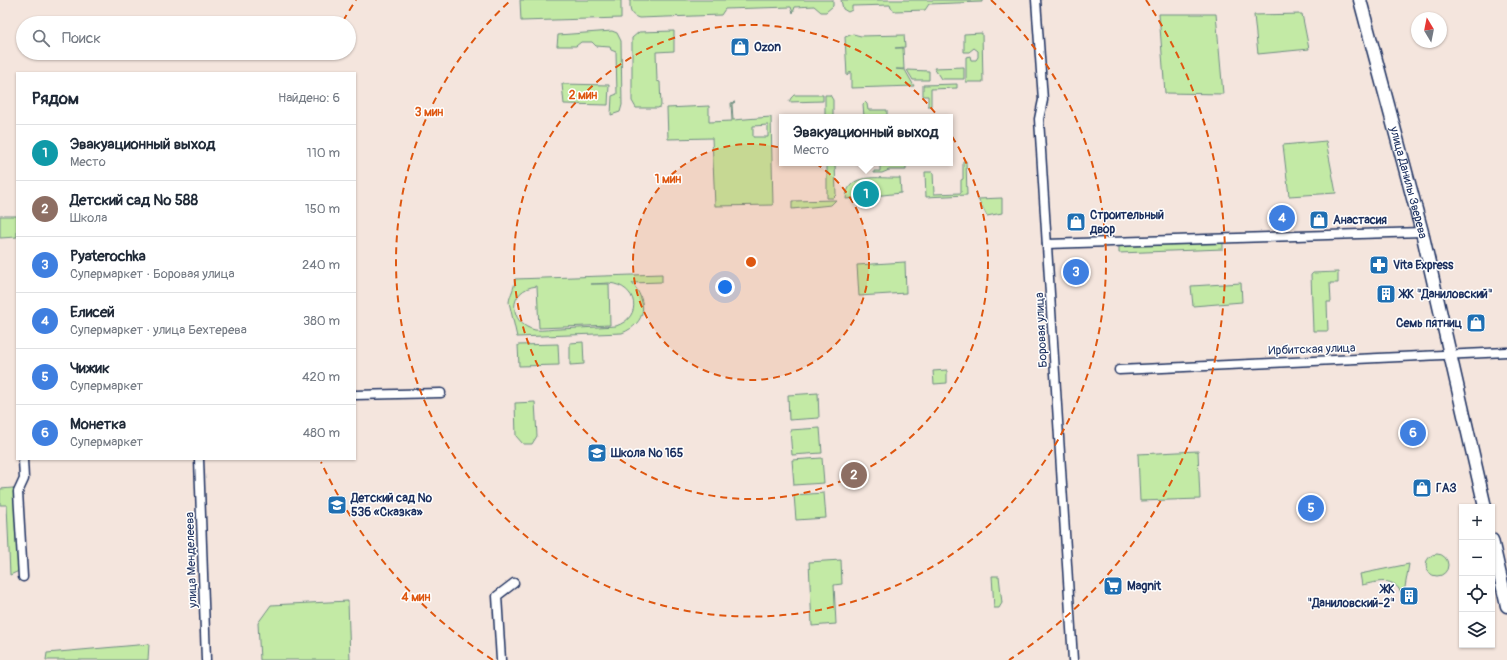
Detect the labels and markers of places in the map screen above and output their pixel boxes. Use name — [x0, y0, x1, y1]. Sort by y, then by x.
shop icon: Ozon — [729, 36, 751, 58]
place label: Ozon — [754, 40, 781, 55]
pin: 1 — [853, 179, 879, 209]
pin: 4 — [1269, 203, 1295, 233]
place label: Строительный двор — [1089, 208, 1164, 237]
shop icon: Анастасия — [1308, 209, 1330, 231]
shop icon: Строительный двор — [1065, 211, 1087, 233]
place label: Анастасия — [1333, 213, 1387, 228]
pharmacy icon: Vita Express — [1368, 254, 1390, 276]
centre of rings — [744, 255, 758, 269]
pin: 3 — [1063, 257, 1089, 287]
place label: Vita Express — [1393, 258, 1454, 273]
building icon: ЖК "Даниловский" — [1375, 283, 1397, 305]
place label: ЖК "Даниловский" — [1398, 287, 1493, 302]
shop icon: Семь пятниц — [1465, 312, 1487, 334]
place label: Семь пятниц — [1396, 316, 1462, 331]
pin: 6 — [1400, 418, 1426, 448]
school or university icon: Школа № 165 — [586, 442, 608, 464]
place label: Школа № 165 — [610, 446, 684, 461]
pin: 2 — [841, 460, 867, 490]
shop icon: ГАЗ — [1411, 477, 1433, 499]
place label: ГАЗ — [1436, 481, 1457, 496]
place label: Детский сад № 536 «Сказка» — [350, 491, 433, 520]
pin: 5 — [1298, 493, 1324, 523]
school or university icon: Детский сад № 536 «Сказка» — [326, 494, 348, 516]
supermarket icon: Magnit — [1102, 575, 1124, 597]
place label: Magnit — [1127, 579, 1162, 594]
place label: ЖК "Даниловский-2" — [1307, 582, 1395, 611]
building icon: ЖК "Даниловский-2" — [1398, 585, 1420, 607]

